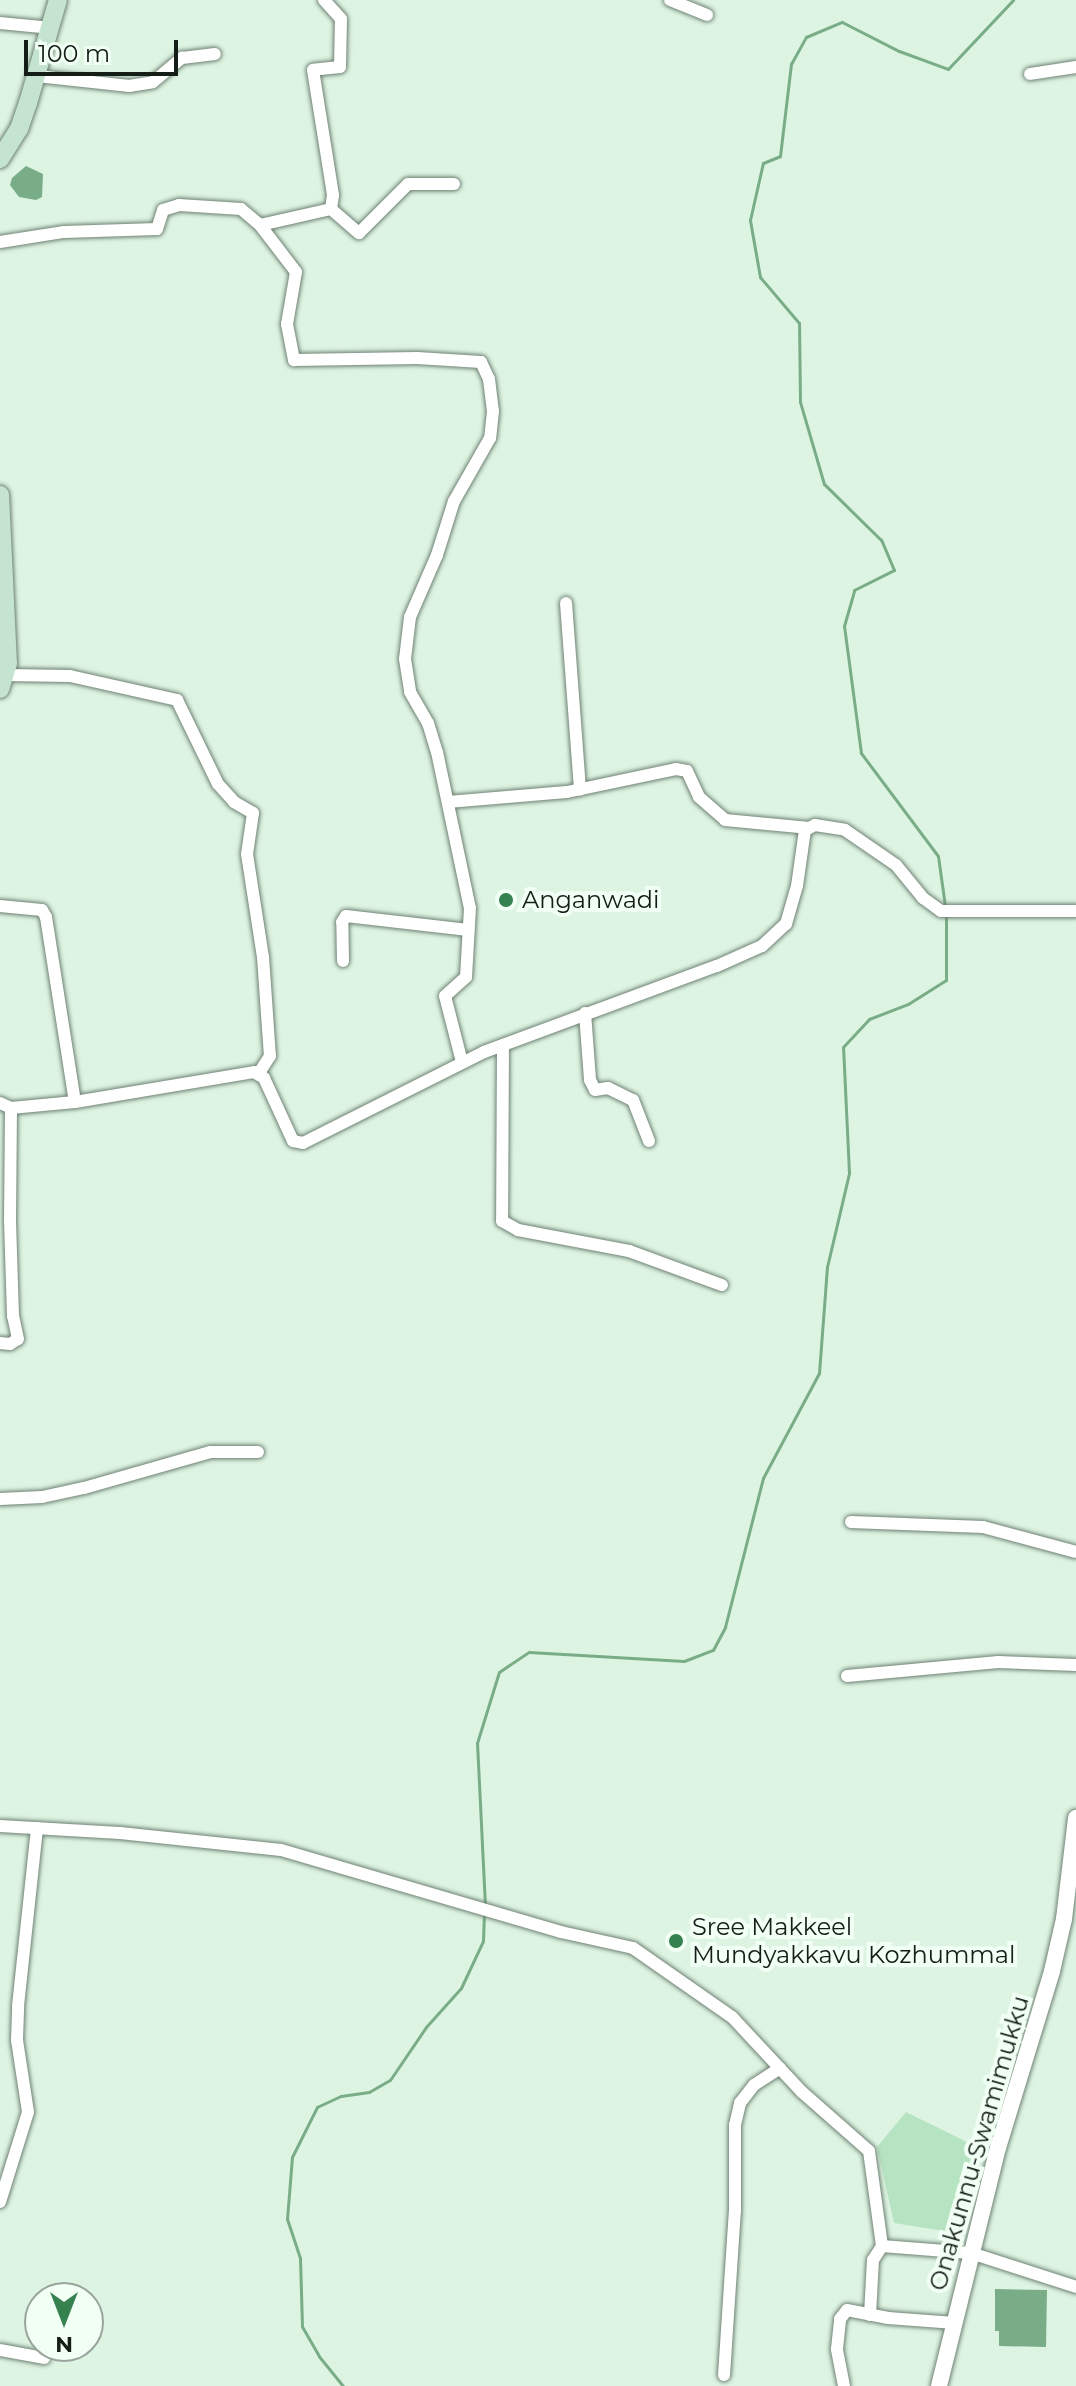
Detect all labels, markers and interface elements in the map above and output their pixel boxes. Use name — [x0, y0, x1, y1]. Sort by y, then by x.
scale bar — [28, 24, 182, 74]
text: 100 m — [38, 39, 110, 68]
place label: Anganwadi — [522, 886, 660, 914]
marker: Anganwadi — [497, 891, 515, 909]
place label: Sree Makkeel Mundyakkavu Kozhummal — [692, 1913, 1015, 1969]
marker: Sree Makkeel Mundyakkavu Kozhummal — [667, 1932, 685, 1950]
street label: Onakunnu-Swamimukku — [923, 1992, 1035, 2294]
north arrow — [24, 2282, 104, 2362]
text: N — [55, 2331, 73, 2358]

